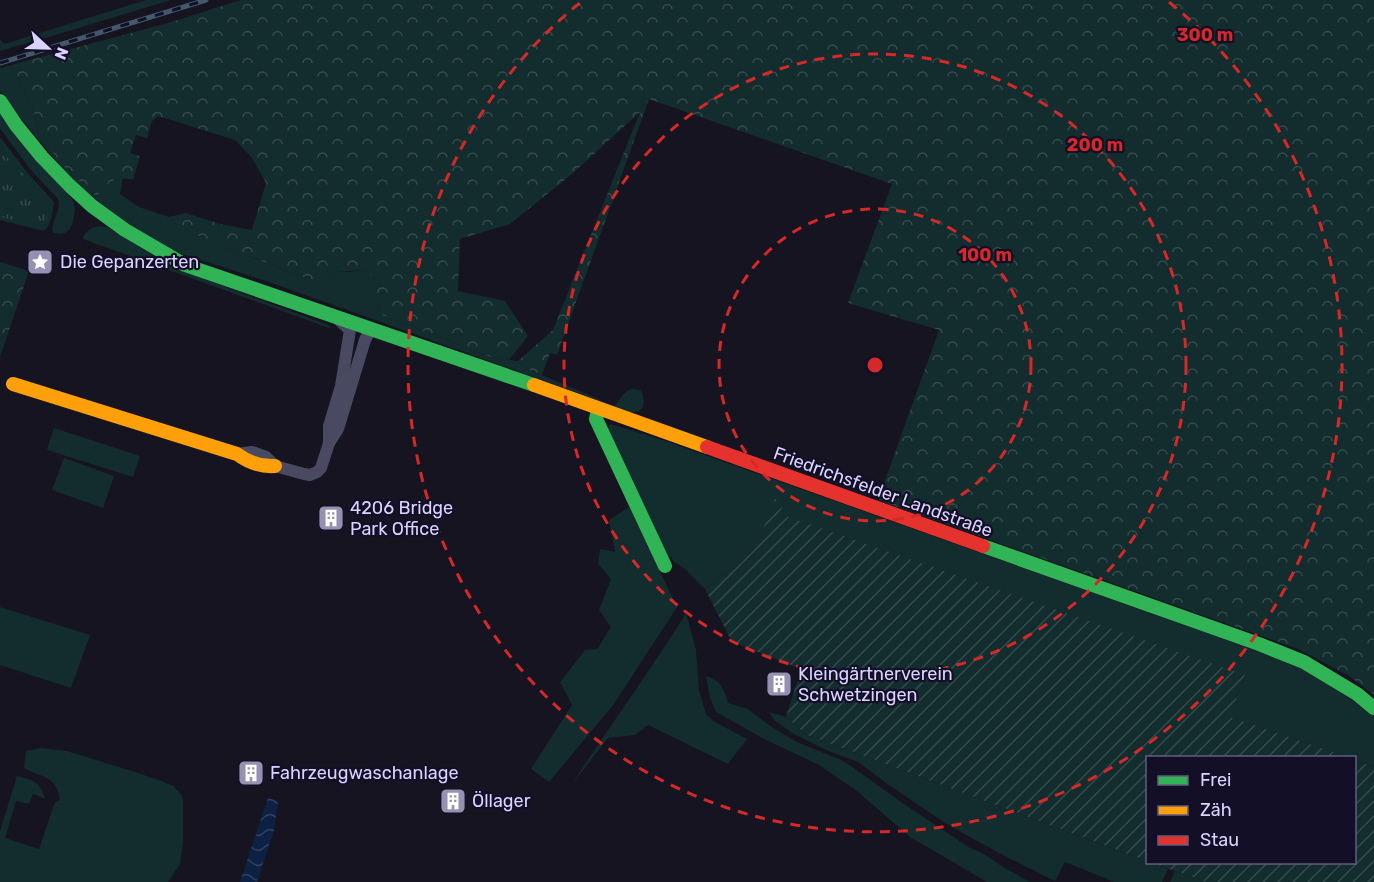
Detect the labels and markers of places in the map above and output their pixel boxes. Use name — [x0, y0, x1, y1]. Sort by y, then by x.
place icon: Die Gepanzerten — [25, 247, 55, 277]
place label: Die Gepanzerten — [60, 251, 199, 273]
centre of rings — [865, 355, 885, 375]
place label: 4206 Bridge Park Office — [350, 497, 453, 540]
building icon: 4206 Bridge Park Office — [316, 503, 346, 533]
place label: Kleingärtnerverein Schwetzingen — [798, 663, 953, 706]
building icon: Kleingärtnerverein Schwetzingen — [764, 669, 794, 699]
building icon: Fahrzeugwaschanlage — [236, 758, 266, 788]
place label: Fahrzeugwaschanlage — [270, 762, 459, 784]
building icon: Öllager — [438, 786, 468, 816]
place label: Öllager — [472, 790, 531, 812]

